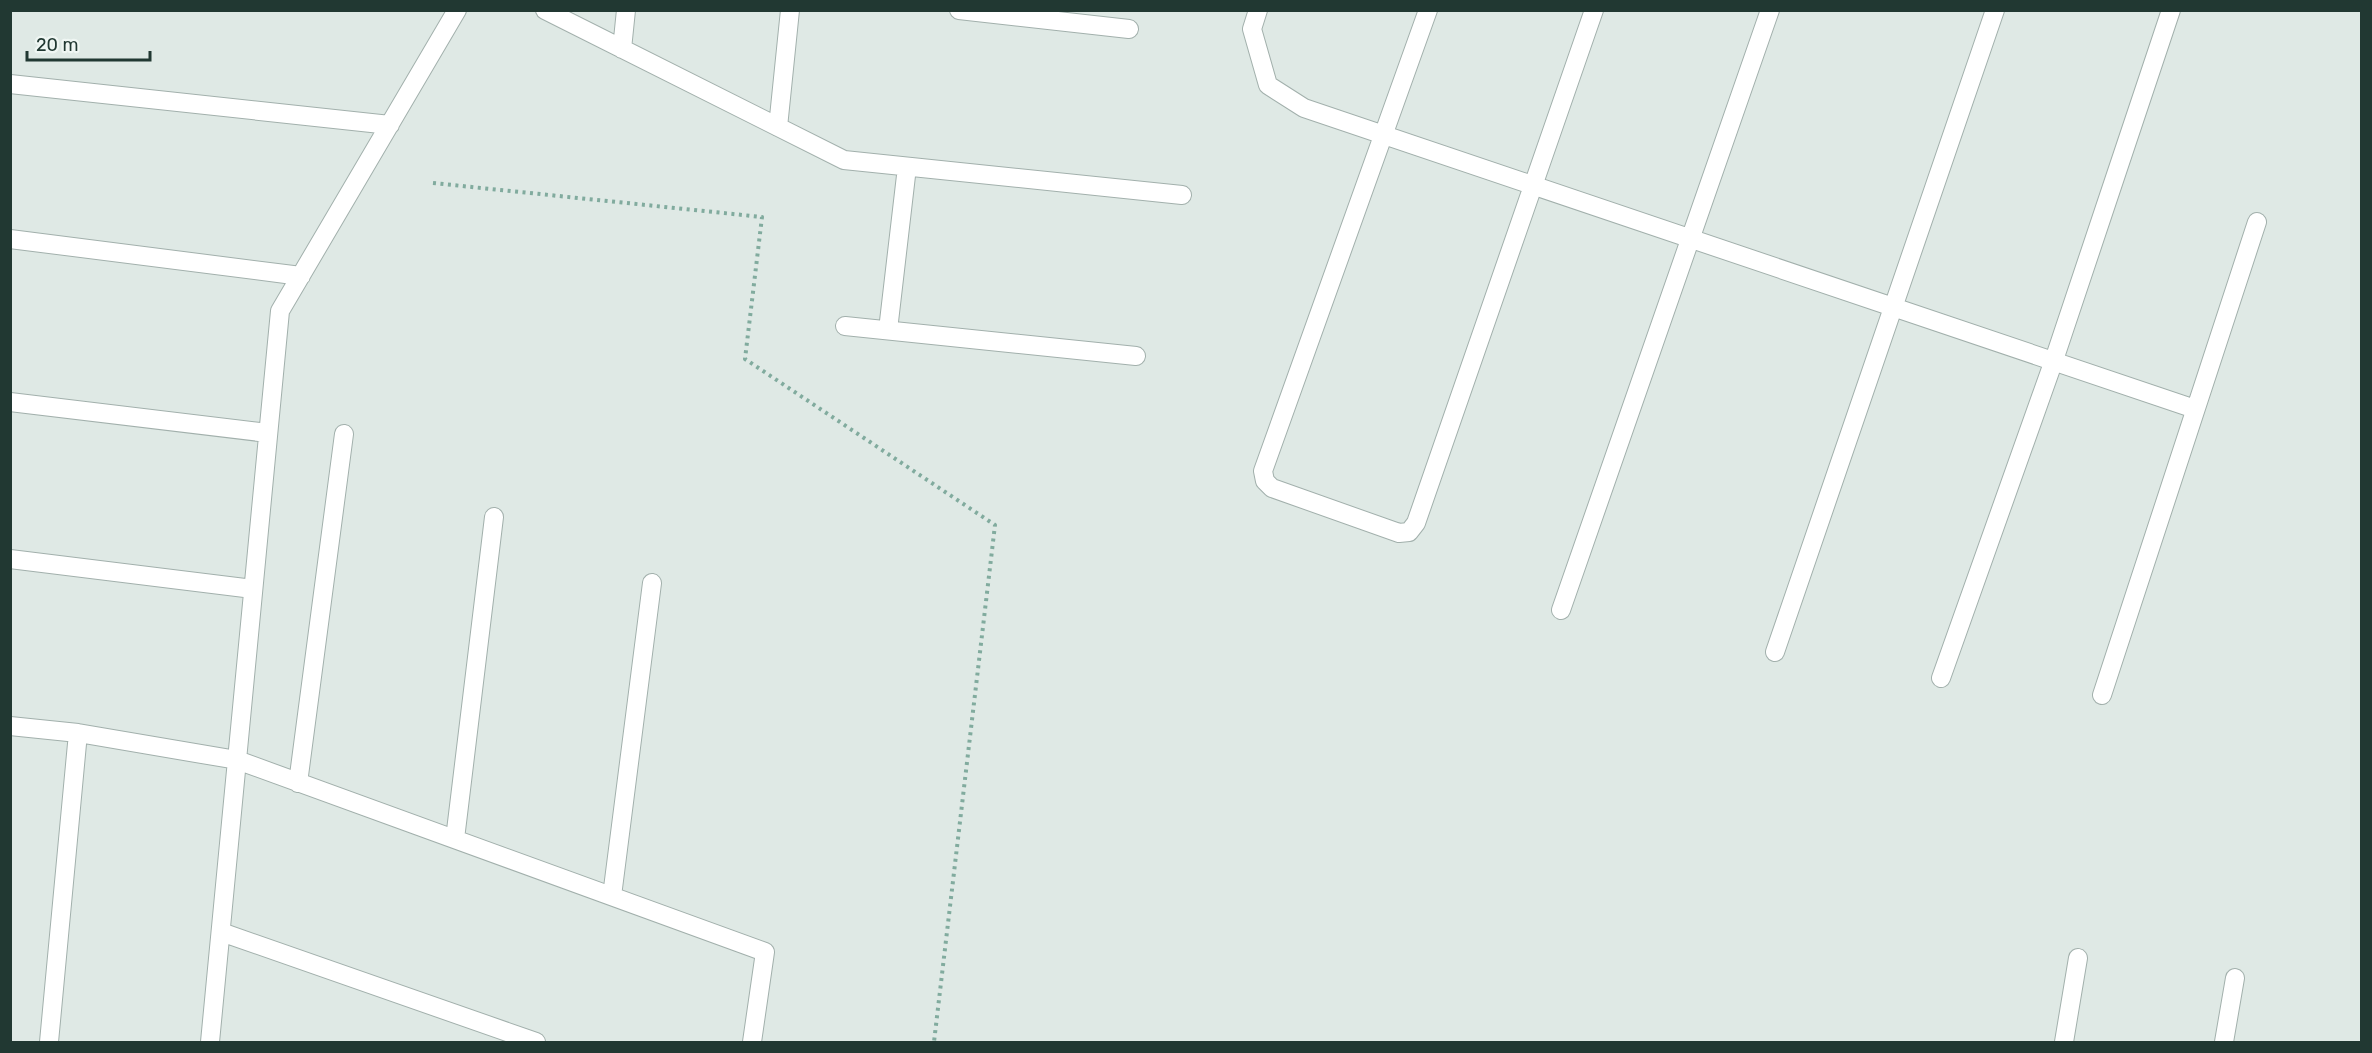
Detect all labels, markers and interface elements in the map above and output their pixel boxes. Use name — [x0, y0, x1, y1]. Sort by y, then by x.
scale bar — [27, 24, 150, 62]
text: 20 m — [36, 34, 78, 56]

